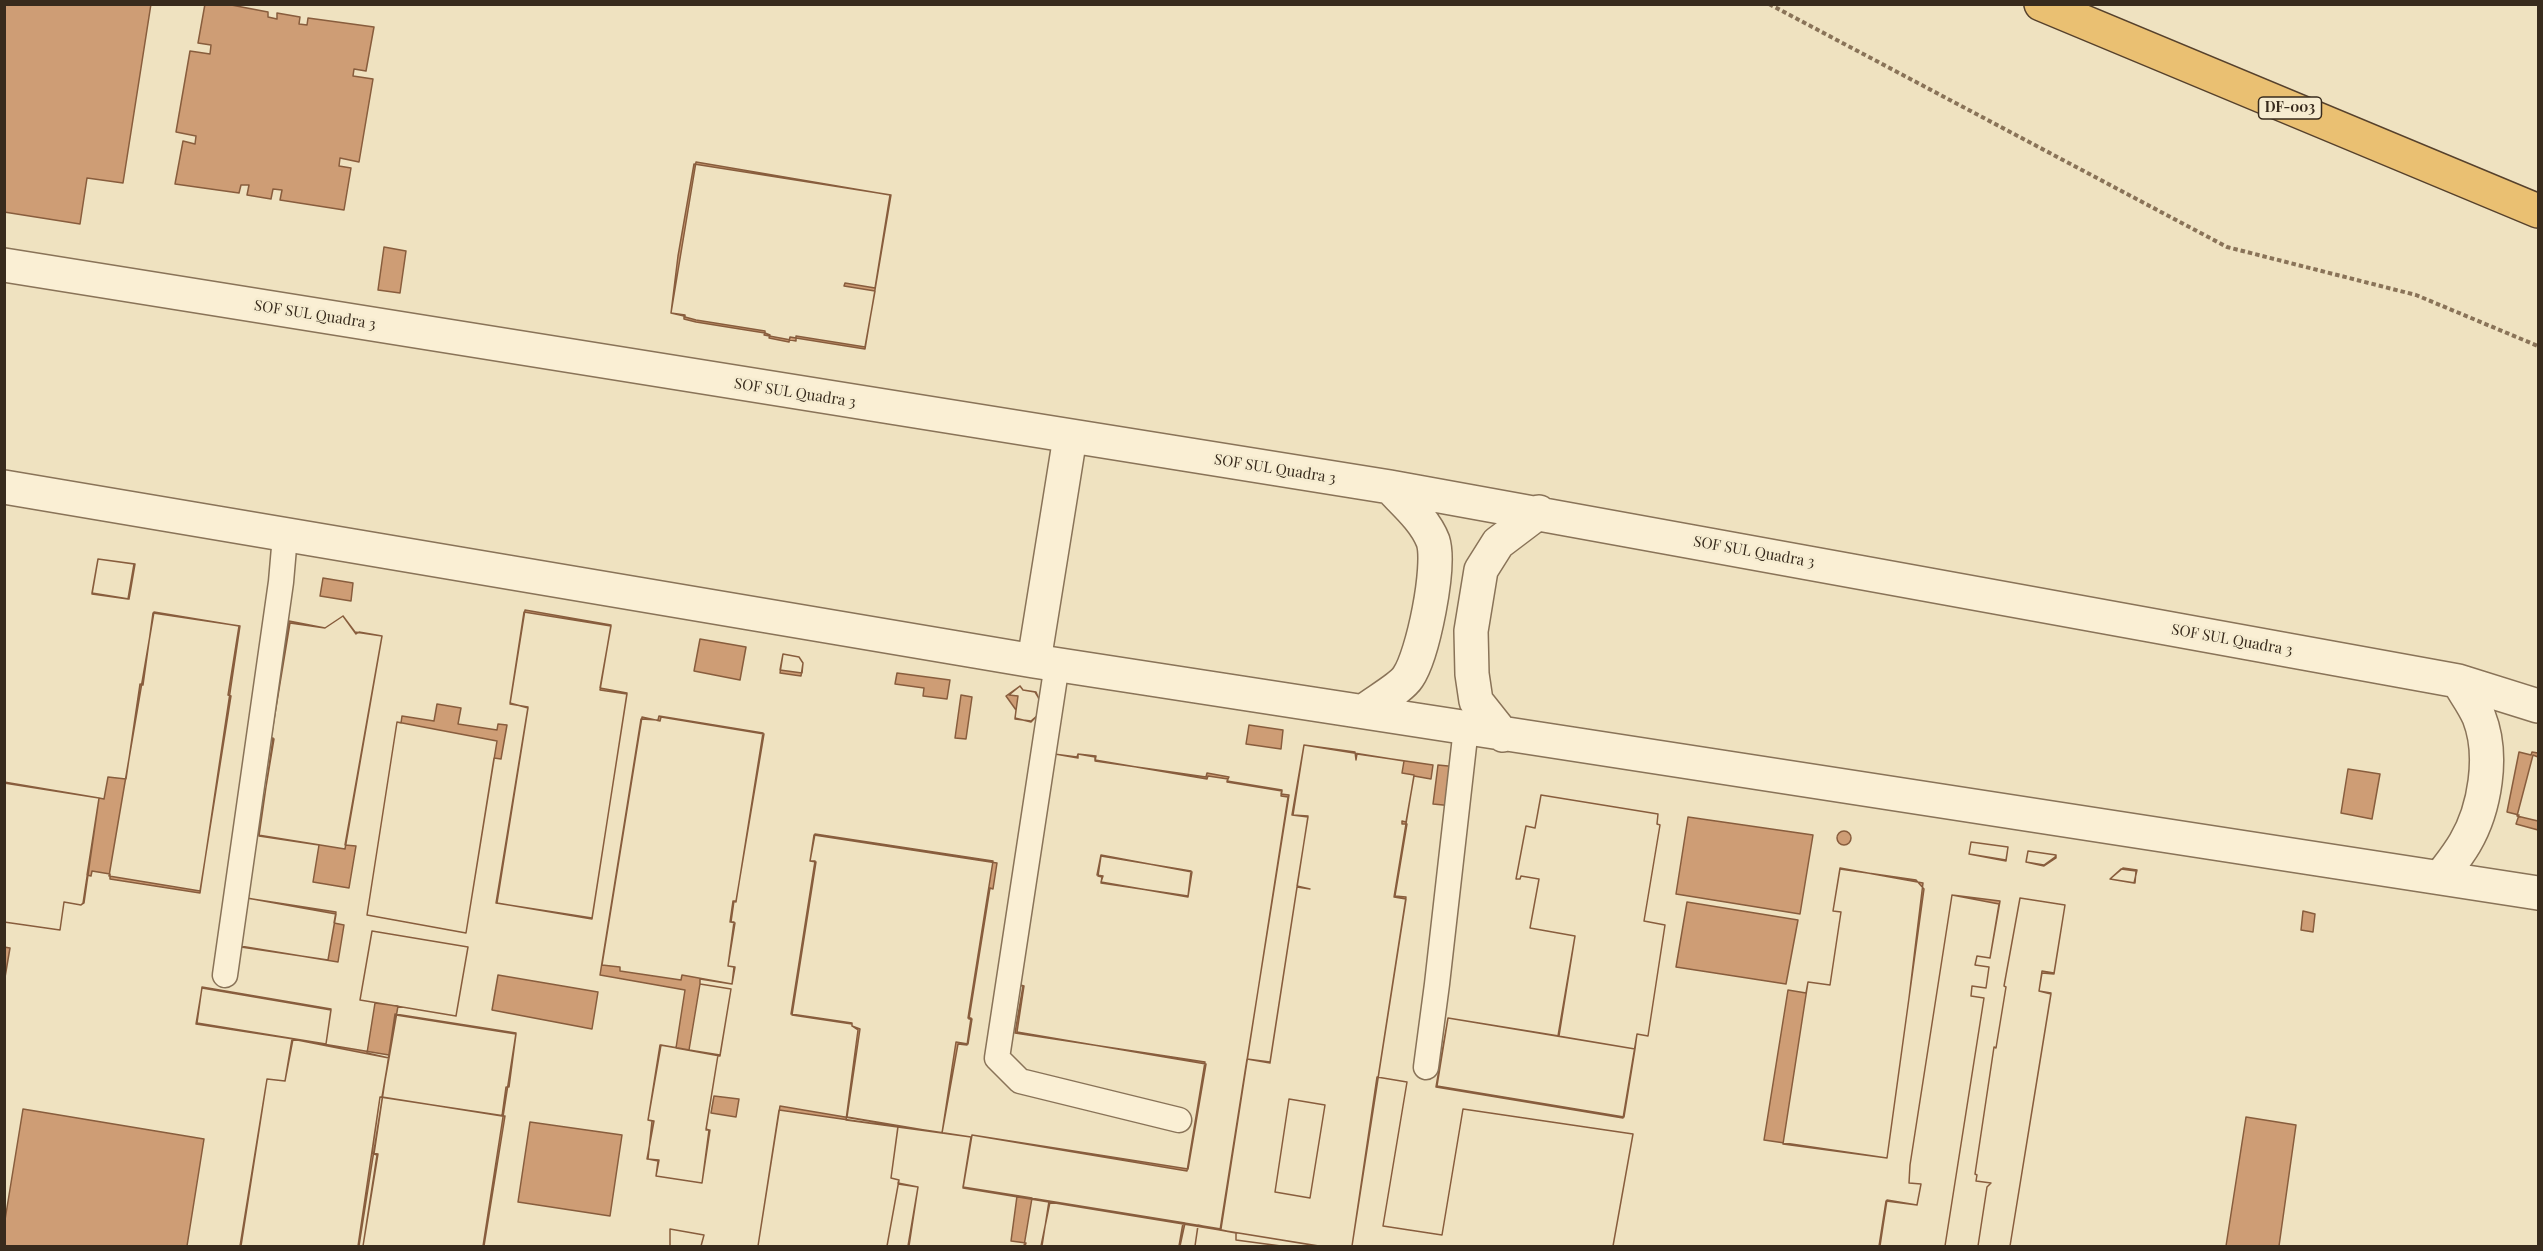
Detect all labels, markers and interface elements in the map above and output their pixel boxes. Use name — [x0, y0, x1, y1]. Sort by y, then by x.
road number: DF-003 — [2258, 97, 2322, 119]
street label: SOF SUL Quadra 3 — [253, 296, 377, 334]
street label: SOF SUL Quadra 3 — [733, 374, 857, 412]
street label: SOF SUL Quadra 3 — [1213, 450, 1337, 488]
street label: SOF SUL Quadra 3 — [1692, 532, 1816, 572]
street label: SOF SUL Quadra 3 — [2170, 620, 2294, 660]

